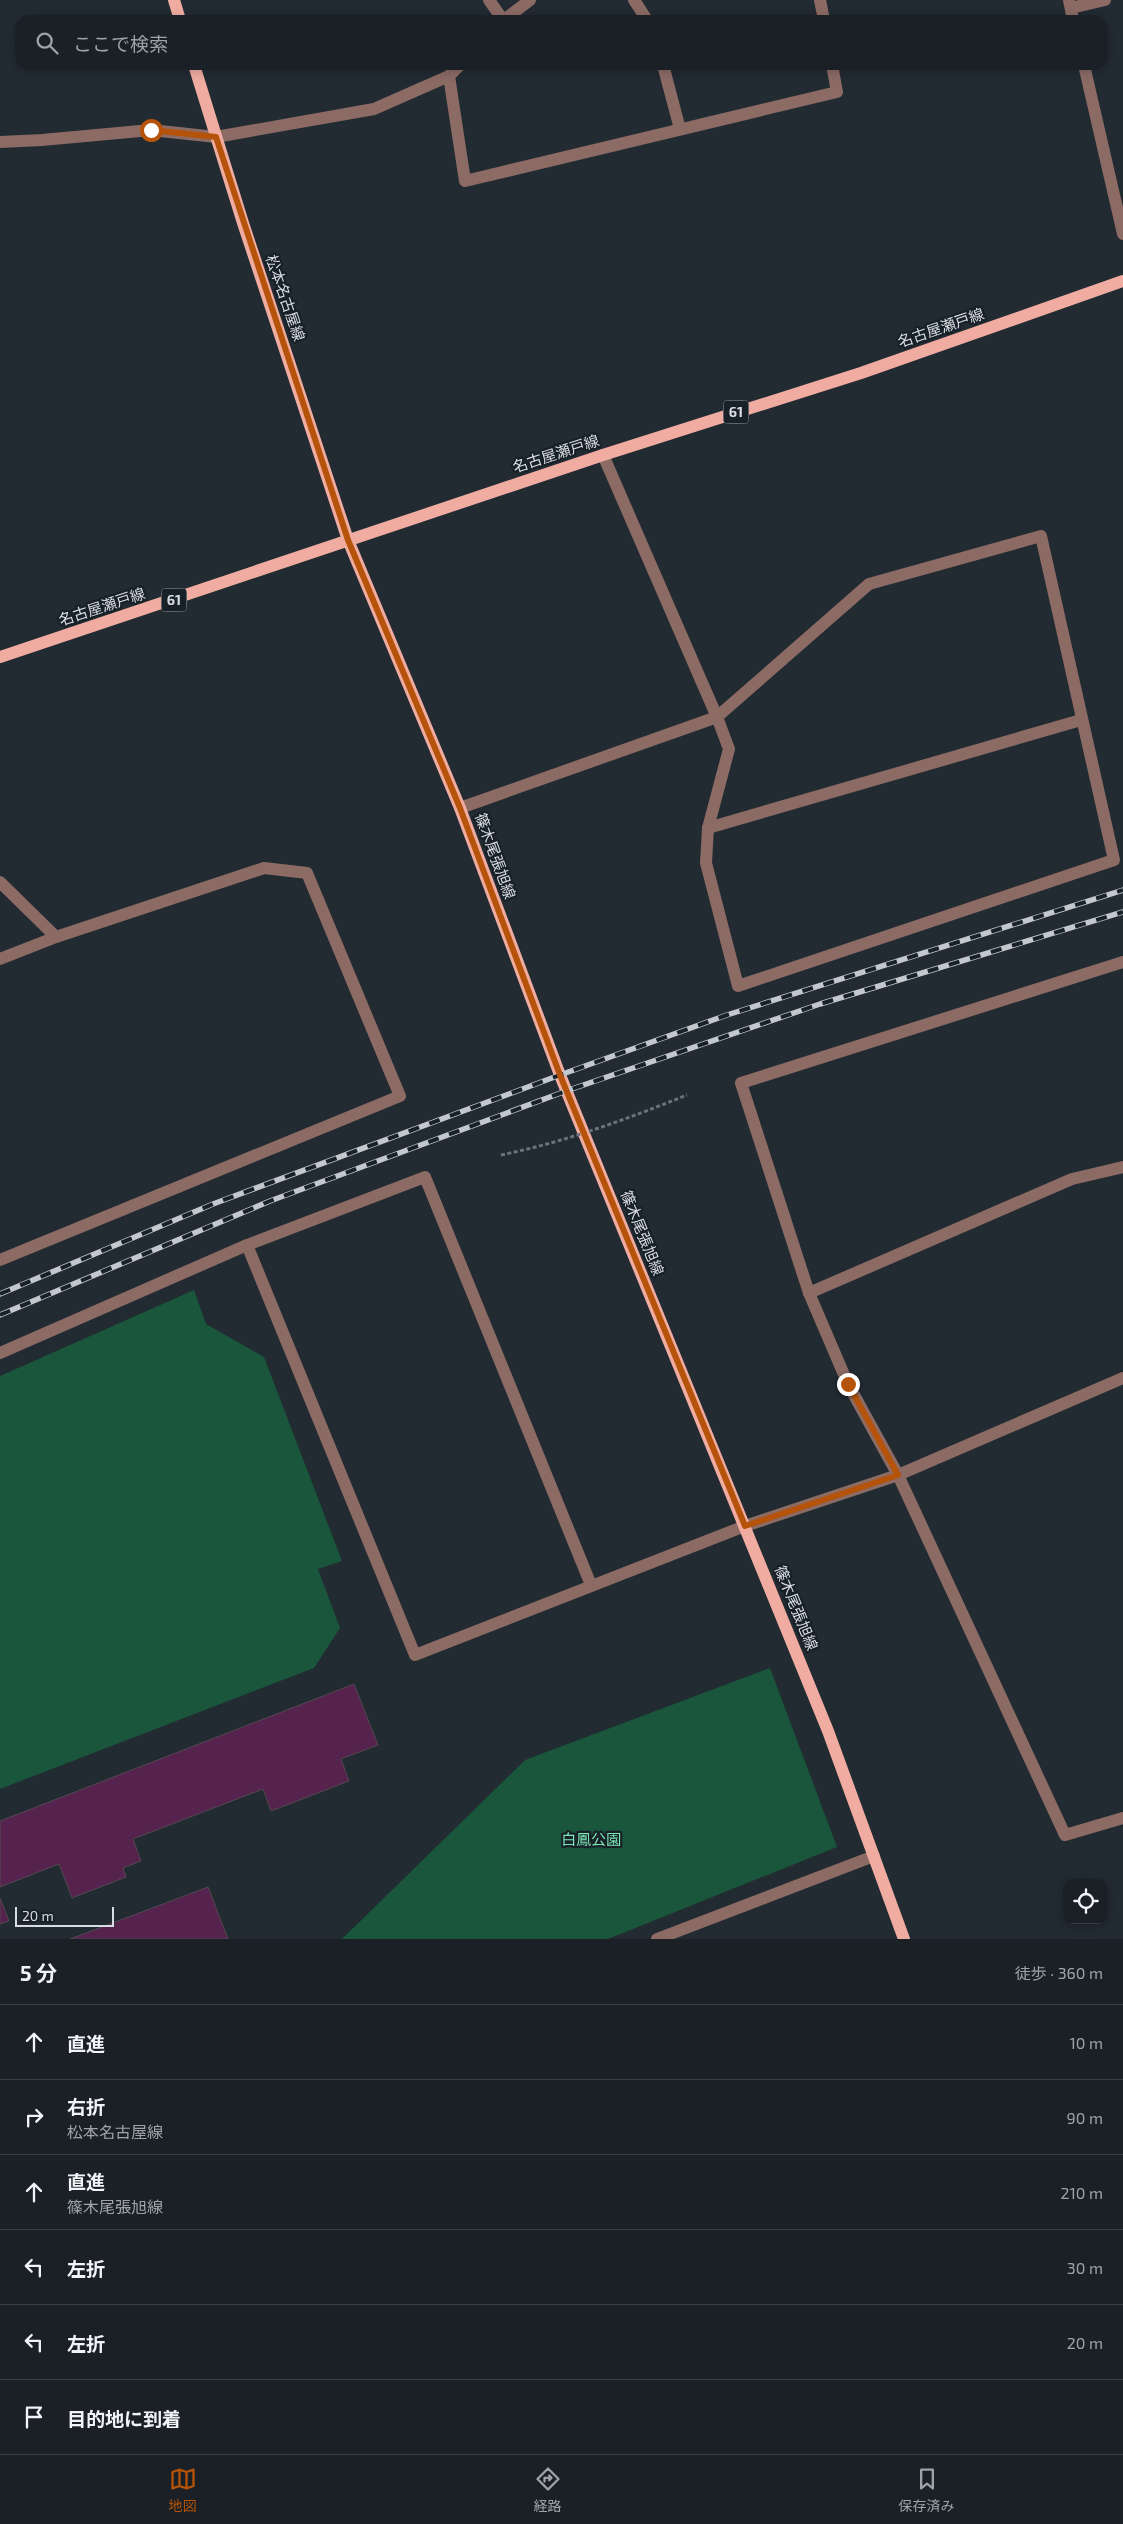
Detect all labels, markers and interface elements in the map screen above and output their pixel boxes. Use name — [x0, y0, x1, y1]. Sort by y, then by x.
search box — [15, 15, 1108, 70]
icon: search — [33, 29, 61, 57]
text: ここで検索 — [73, 32, 168, 55]
route start — [140, 119, 163, 142]
street label: 松本名古屋線 — [263, 252, 309, 343]
street label: 名古屋瀬戸線 — [895, 304, 986, 350]
road number: 61 — [724, 401, 748, 424]
street label: 名古屋瀬戸線 — [510, 431, 601, 476]
street label: 名古屋瀬戸線 — [56, 584, 147, 629]
road number: 61 — [162, 588, 186, 612]
street label: 篠木尾張旭線 — [472, 810, 520, 901]
street label: 篠木尾張旭線 — [618, 1188, 668, 1278]
route end — [837, 1373, 860, 1396]
street label: 篠木尾張旭線 — [772, 1563, 822, 1653]
park label: 白鳳公園 — [561, 1830, 621, 1848]
map controls — [1063, 1879, 1108, 1924]
button: locate — [1063, 1879, 1108, 1924]
scale bar — [15, 1904, 114, 1927]
text: 20 m — [22, 1907, 54, 1924]
text: 5 分 — [20, 1960, 57, 1985]
text: 徒歩 · 360 m — [1015, 1963, 1103, 1982]
icon: ahead — [20, 2028, 48, 2056]
text: 直進 — [67, 2032, 105, 2055]
text: 10 m — [1069, 2033, 1103, 2052]
text: 右折 — [67, 2095, 105, 2118]
icon: right — [20, 2103, 48, 2131]
text: 90 m — [1067, 2108, 1103, 2127]
text: 松本名古屋線 — [67, 2122, 163, 2141]
text: 直進 — [67, 2170, 105, 2193]
icon: ahead — [20, 2178, 48, 2206]
text: 210 m — [1060, 2183, 1103, 2202]
text: 篠木尾張旭線 — [67, 2197, 163, 2216]
icon: left — [20, 2253, 48, 2281]
text: 左折 — [67, 2257, 105, 2280]
text: 30 m — [1067, 2258, 1103, 2277]
icon: left — [20, 2328, 48, 2356]
text: 左折 — [67, 2332, 105, 2355]
text: 20 m — [1067, 2333, 1103, 2352]
icon: arrive — [20, 2403, 48, 2431]
text: 目的地に到着 — [67, 2407, 181, 2430]
tab: 地図 — [169, 2465, 197, 2515]
tab: 経路 — [534, 2465, 562, 2515]
tab: 保存済み — [899, 2465, 955, 2515]

